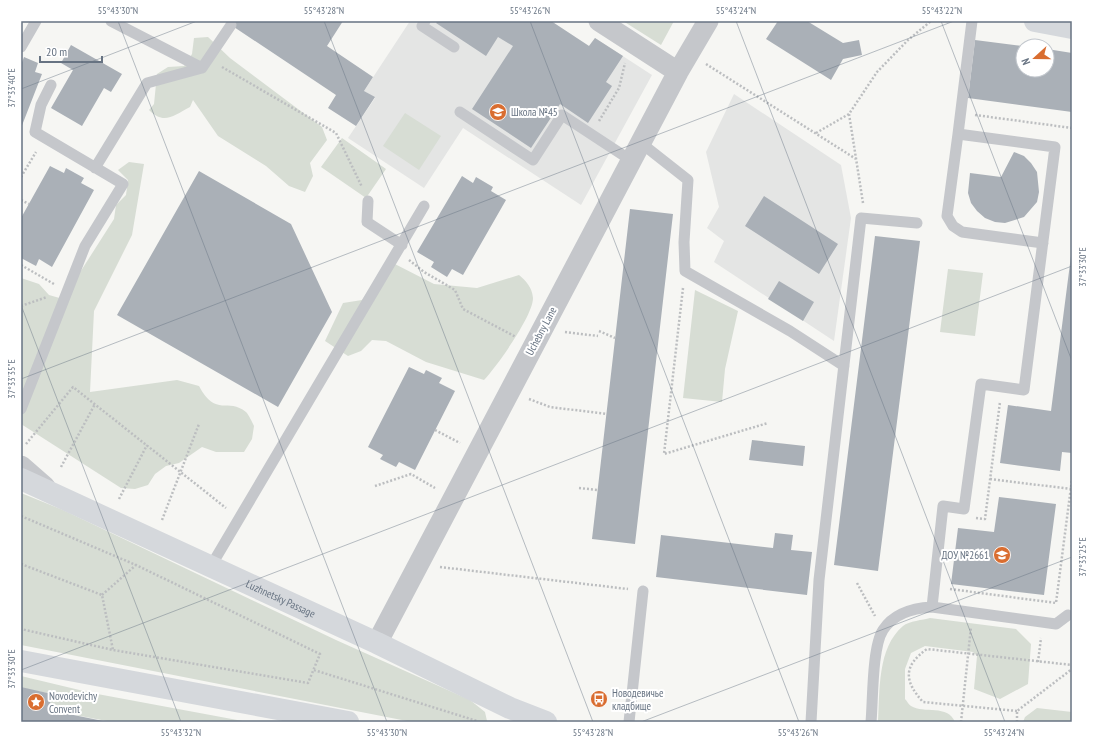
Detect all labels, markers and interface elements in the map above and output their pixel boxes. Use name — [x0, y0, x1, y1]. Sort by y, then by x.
text: 55°43'30"N — [98, 4, 138, 17]
text: 55°43'28"N — [304, 4, 344, 17]
text: 55°43'26"N — [510, 4, 550, 17]
text: 55°43'24"N — [716, 4, 756, 17]
text: 55°43'22"N — [922, 4, 962, 17]
scale bar — [40, 38, 102, 64]
north arrow — [1015, 38, 1055, 78]
text: 20 m — [46, 44, 67, 59]
text: N — [1018, 56, 1033, 67]
text: 37°33'40"E — [5, 68, 18, 108]
school or university icon: Школа №45 — [488, 102, 508, 122]
place label: Школа №45 — [511, 105, 558, 119]
text: 37°33'30"E — [1076, 247, 1089, 287]
street label: Uchebny Lane — [522, 304, 560, 358]
text: 37°33'35"E — [5, 359, 18, 399]
text: 37°33'25"E — [1076, 537, 1089, 577]
school or university icon: ДОУ №2661 — [992, 545, 1012, 565]
place label: ДОУ №2661 — [942, 548, 989, 562]
street label: Luzhnetsky Passage — [244, 577, 318, 621]
text: 37°33'30"E — [5, 649, 18, 689]
place label: Новодевичье кладбище — [612, 686, 664, 713]
place label: Novodevichy Convent — [49, 689, 98, 716]
bus stop icon: Новодевичье кладбище — [589, 689, 609, 709]
place icon: Novodevichy Convent — [26, 692, 46, 712]
text: 55°43'32"N — [161, 726, 201, 739]
text: 55°43'30"N — [367, 726, 407, 739]
text: 55°43'28"N — [573, 726, 613, 739]
text: 55°43'26"N — [778, 726, 818, 739]
text: 55°43'24"N — [984, 726, 1024, 739]

